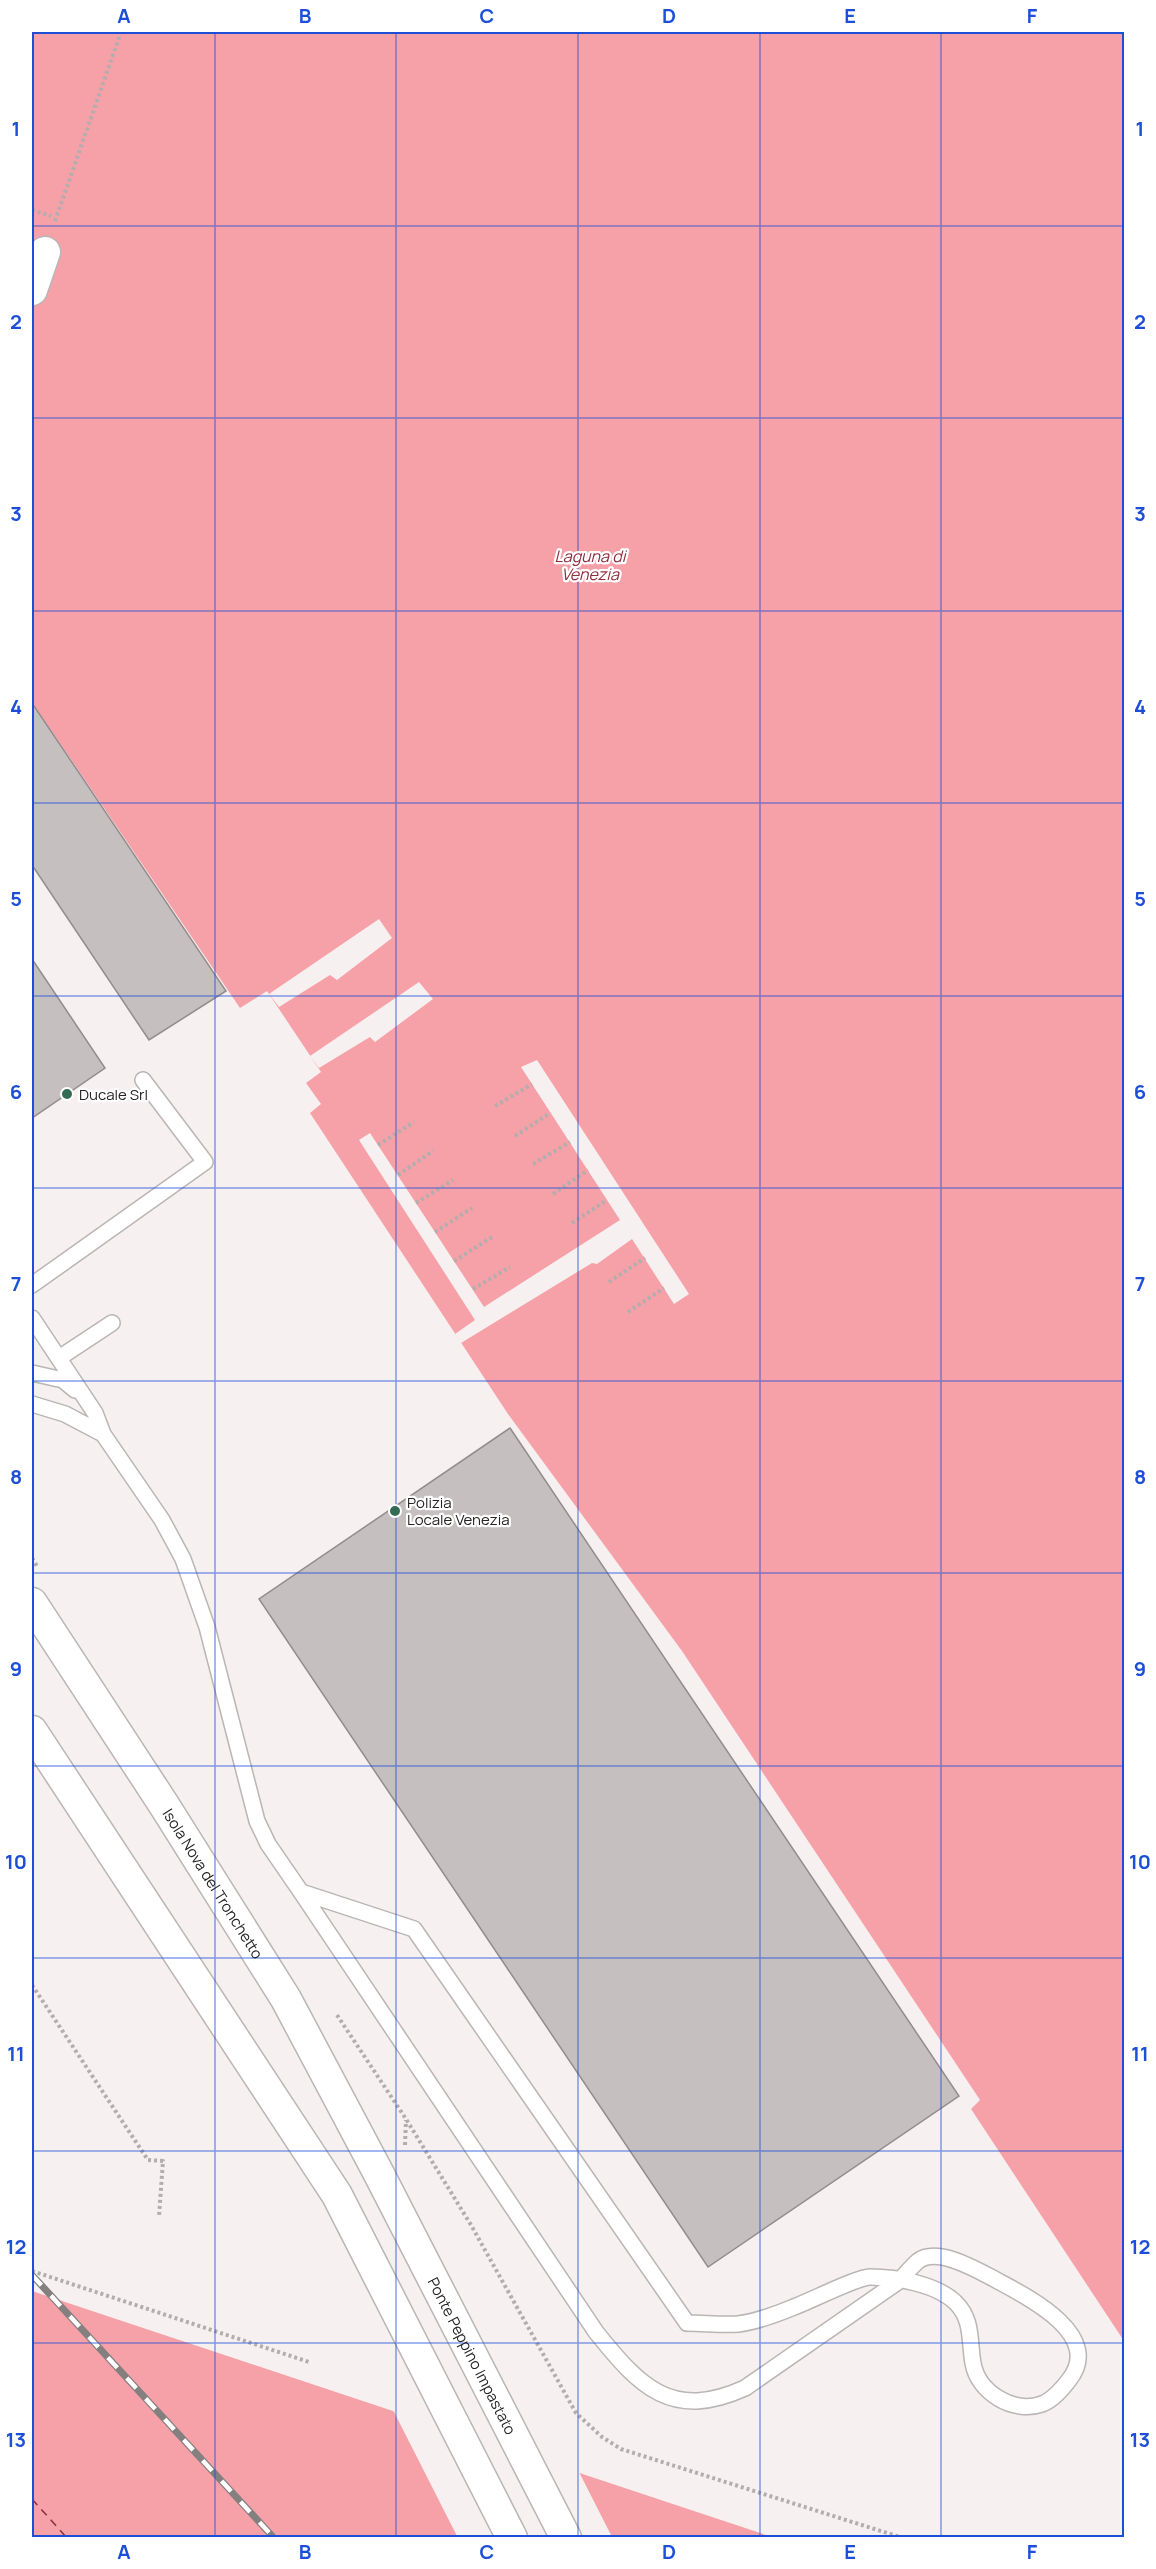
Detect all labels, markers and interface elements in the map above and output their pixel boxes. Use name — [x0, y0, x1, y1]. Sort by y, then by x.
text: A — [117, 2, 131, 29]
text: B — [299, 2, 312, 29]
text: C — [480, 2, 494, 29]
text: D — [662, 2, 676, 29]
text: E — [844, 2, 856, 29]
text: F — [1027, 2, 1038, 29]
text: 1 — [12, 115, 20, 142]
text: 1 — [1136, 115, 1144, 142]
text: 2 — [10, 308, 22, 335]
text: 2 — [1134, 308, 1146, 335]
text: 3 — [10, 500, 22, 527]
text: 3 — [1134, 500, 1146, 527]
water label: Laguna di Venezia — [555, 545, 628, 585]
text: 4 — [10, 693, 22, 720]
text: 4 — [1134, 693, 1146, 720]
text: 5 — [10, 885, 22, 912]
text: 5 — [1134, 885, 1146, 912]
text: 6 — [10, 1078, 22, 1105]
text: 6 — [1134, 1078, 1146, 1105]
place label: Ducale Srl — [79, 1084, 148, 1105]
marker: Ducale Srl — [60, 1087, 74, 1101]
text: 7 — [11, 1270, 21, 1297]
text: 7 — [1135, 1270, 1145, 1297]
text: 8 — [10, 1463, 22, 1490]
text: 8 — [1134, 1463, 1146, 1490]
place label: Polizia Locale Venezia — [407, 1492, 509, 1530]
marker: Polizia Locale Venezia — [388, 1504, 402, 1518]
text: 9 — [10, 1655, 22, 1682]
text: 9 — [1134, 1655, 1146, 1682]
street label: Isola Nova del Tronchetto — [158, 1804, 269, 1963]
text: 10 — [5, 1848, 27, 1875]
text: 10 — [1129, 1848, 1151, 1875]
text: 11 — [7, 2040, 25, 2067]
text: 11 — [1131, 2040, 1149, 2067]
text: 12 — [6, 2233, 26, 2260]
text: 12 — [1130, 2233, 1150, 2260]
street label: Ponte Peppino Impastato — [423, 2273, 522, 2438]
text: 13 — [6, 2426, 26, 2453]
text: 13 — [1130, 2426, 1150, 2453]
text: A — [117, 2538, 131, 2565]
text: B — [299, 2538, 312, 2565]
text: C — [480, 2538, 494, 2565]
text: D — [662, 2538, 676, 2565]
text: E — [844, 2538, 856, 2565]
text: F — [1027, 2538, 1038, 2565]

